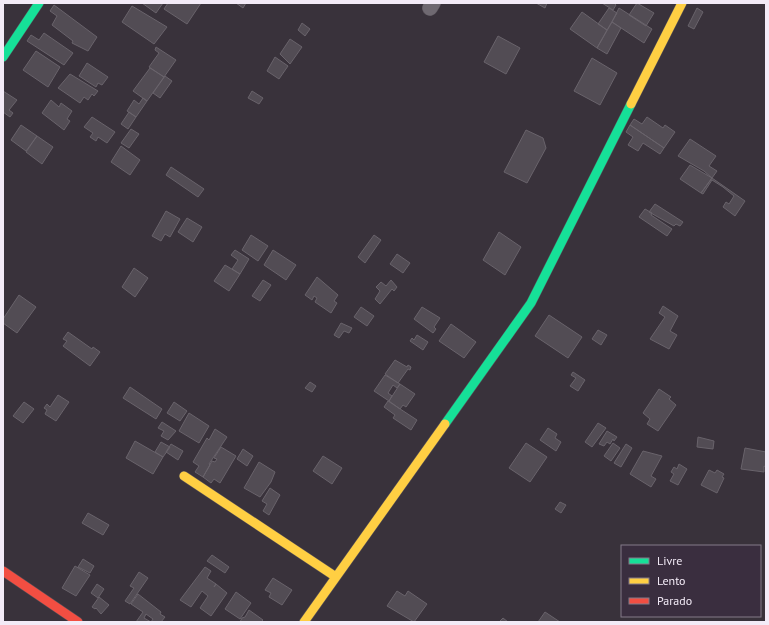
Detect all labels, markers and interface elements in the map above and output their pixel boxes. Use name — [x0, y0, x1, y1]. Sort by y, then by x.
legend — [621, 545, 761, 617]
text: Livre — [657, 553, 682, 568]
text: Lento — [657, 573, 686, 588]
text: Parado — [657, 593, 692, 608]

